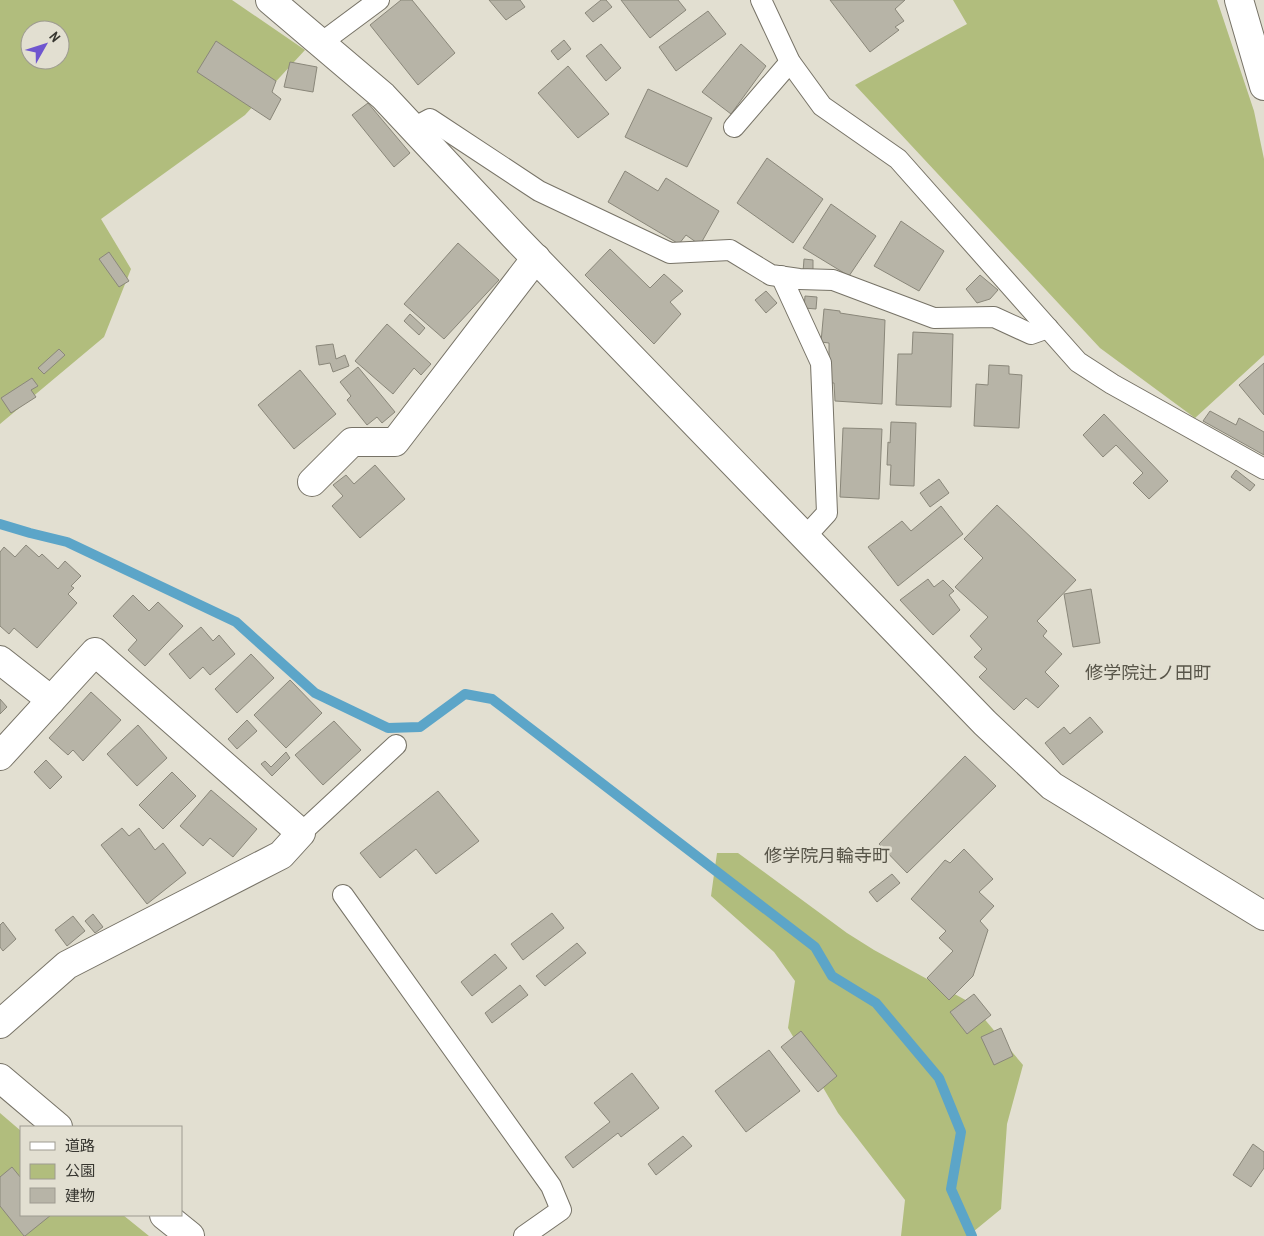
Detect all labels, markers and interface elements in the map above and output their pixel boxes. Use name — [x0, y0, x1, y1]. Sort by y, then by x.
north arrow — [20, 20, 70, 70]
text: N — [45, 28, 65, 46]
district label: 修学院辻ノ田町 — [1085, 660, 1211, 685]
district label: 修学院月輪寺町 — [764, 843, 890, 868]
legend — [20, 1126, 182, 1216]
text: 道路 — [65, 1135, 95, 1156]
text: 公園 — [65, 1160, 95, 1181]
text: 建物 — [65, 1185, 95, 1206]

